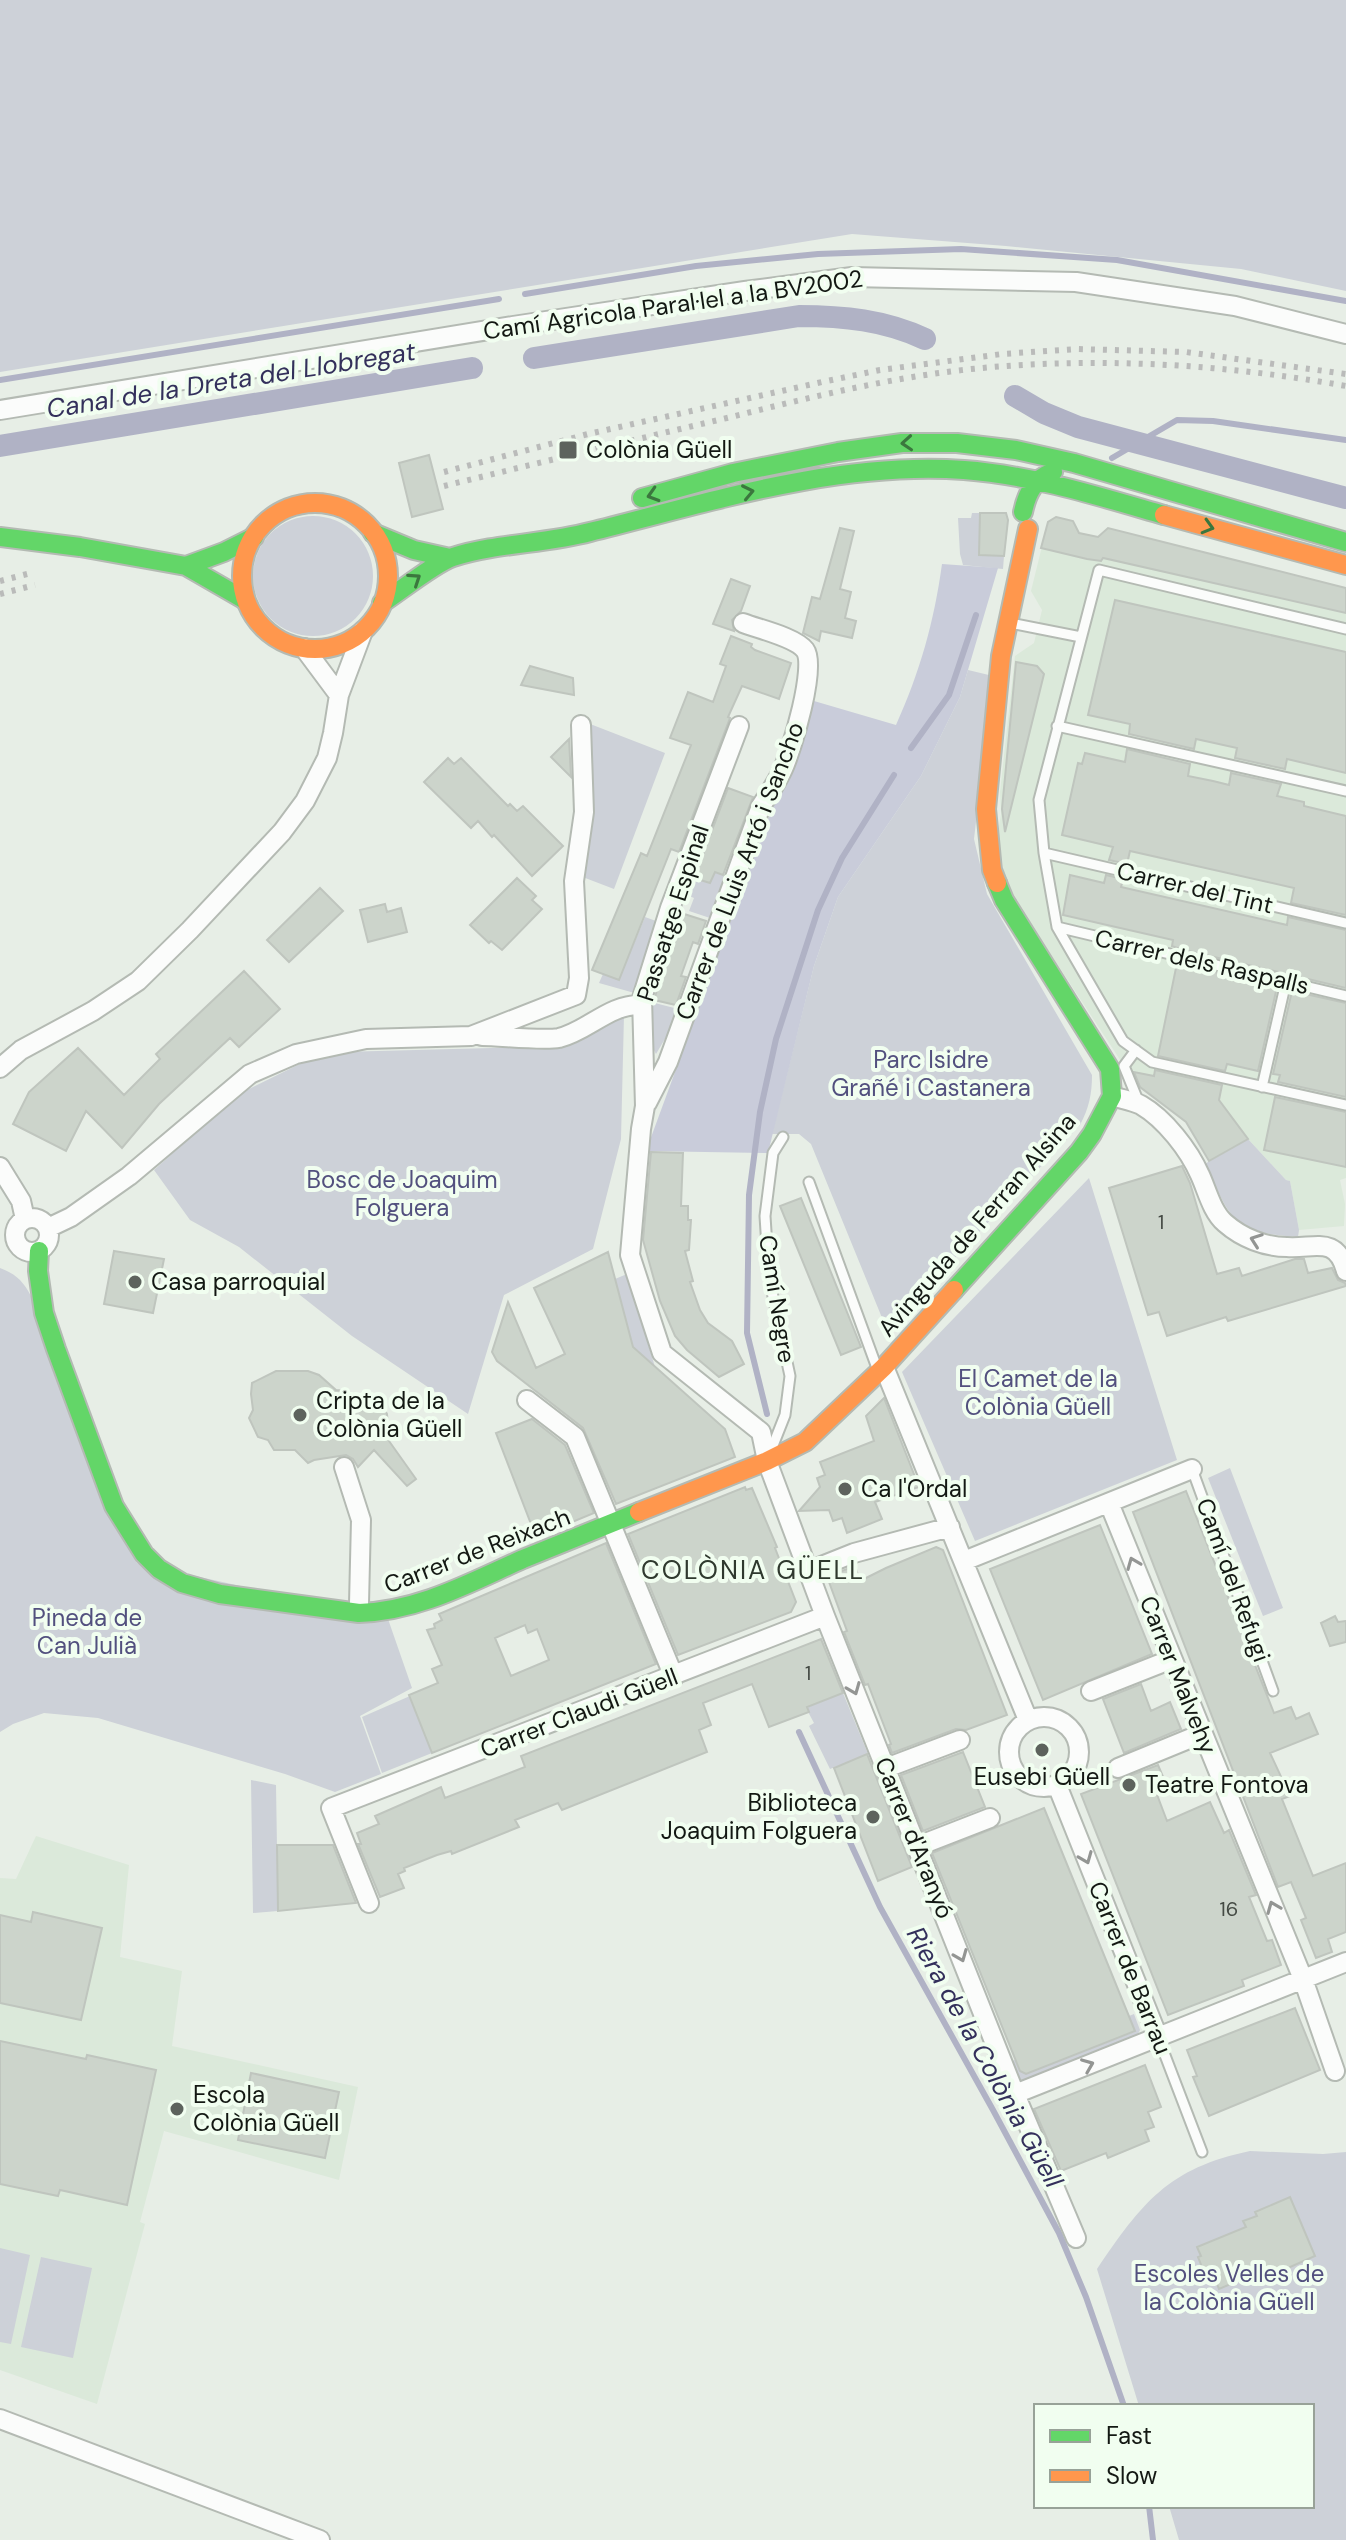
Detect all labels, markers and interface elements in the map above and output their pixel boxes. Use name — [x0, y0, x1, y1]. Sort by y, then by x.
street label: Camí Agricola Paral·lel a la BV2002 — [481, 263, 865, 347]
water label: Canal de la Dreta del Llobregat — [44, 334, 419, 426]
place label: Colònia Güell — [586, 434, 732, 465]
one-way arrow — [900, 434, 913, 451]
marker: Colònia Güell — [557, 439, 579, 461]
one-way arrow — [740, 484, 754, 501]
one-way arrow — [646, 486, 660, 502]
one-way arrow — [1201, 518, 1215, 534]
one-way arrow — [407, 574, 421, 589]
street label: Carrer de Lluis Artó i Sancho — [668, 717, 811, 1024]
street label: Passatge Espinal — [629, 820, 716, 1005]
street label: Carrer del Tint — [1114, 854, 1276, 921]
street label: Carrer dels Raspalls — [1092, 922, 1312, 1001]
park label: Parc Isidre Grañé i Castanera — [831, 1044, 1031, 1103]
street label: Avinguda de Ferran Alsina — [871, 1106, 1082, 1343]
park label: Bosc de Joaquim Folguera — [306, 1164, 498, 1223]
house number: 1 — [1158, 1209, 1164, 1235]
street label: Camí Negre — [752, 1233, 803, 1365]
one-way arrow — [1250, 1233, 1264, 1250]
place label: Casa parroquial — [151, 1266, 325, 1297]
marker: Casa parroquial — [126, 1273, 144, 1291]
park label: El Camet de la Colònia Güell — [958, 1363, 1118, 1422]
place label: Cripta de la Colònia Güell — [316, 1385, 462, 1444]
marker: Cripta de la Colònia Güell — [291, 1406, 309, 1424]
place label: Ca l'Ordal — [861, 1473, 967, 1504]
marker: Ca l'Ordal — [836, 1480, 854, 1498]
street label: Camí del Refugi — [1189, 1494, 1277, 1666]
street label: Carrer de Reixach — [379, 1501, 574, 1600]
district label: COLÒNIA GÜELL — [641, 1553, 865, 1587]
one-way arrow — [1126, 1557, 1143, 1571]
street label: Carrer Malvehy — [1133, 1591, 1224, 1758]
park label: Pineda de Can Julià — [32, 1602, 142, 1661]
house number: 1 — [805, 1660, 811, 1686]
street label: Carrer Claudi Güell — [476, 1661, 682, 1765]
one-way arrow — [845, 1681, 861, 1695]
marker: Eusebi Güell — [1033, 1741, 1051, 1759]
street label: Carrer d'Aranyó — [868, 1752, 961, 1923]
place label: Eusebi Güell — [974, 1761, 1110, 1792]
place label: Teatre Fontova — [1145, 1769, 1309, 1800]
marker: Teatre Fontova — [1120, 1776, 1138, 1794]
place label: Biblioteca Joaquim Folguera — [661, 1787, 857, 1846]
marker: Biblioteca Joaquim Folguera — [864, 1808, 882, 1826]
one-way arrow — [1076, 1850, 1093, 1864]
street label: Carrer de Barrau — [1082, 1877, 1179, 2059]
house number: 16 — [1220, 1896, 1238, 1922]
one-way arrow — [1266, 1901, 1283, 1915]
water label: Riera de la Colònia Güell — [899, 1920, 1072, 2195]
one-way arrow — [951, 1948, 968, 1962]
one-way arrow — [1080, 2058, 1094, 2074]
place label: Escola Colònia Güell — [193, 2079, 339, 2138]
marker: Escola Colònia Güell — [168, 2100, 186, 2118]
park label: Escoles Velles de la Colònia Güell — [1134, 2258, 1324, 2317]
legend — [1034, 2404, 1314, 2508]
text: Fast — [1106, 2420, 1152, 2451]
text: Slow — [1106, 2460, 1157, 2491]

